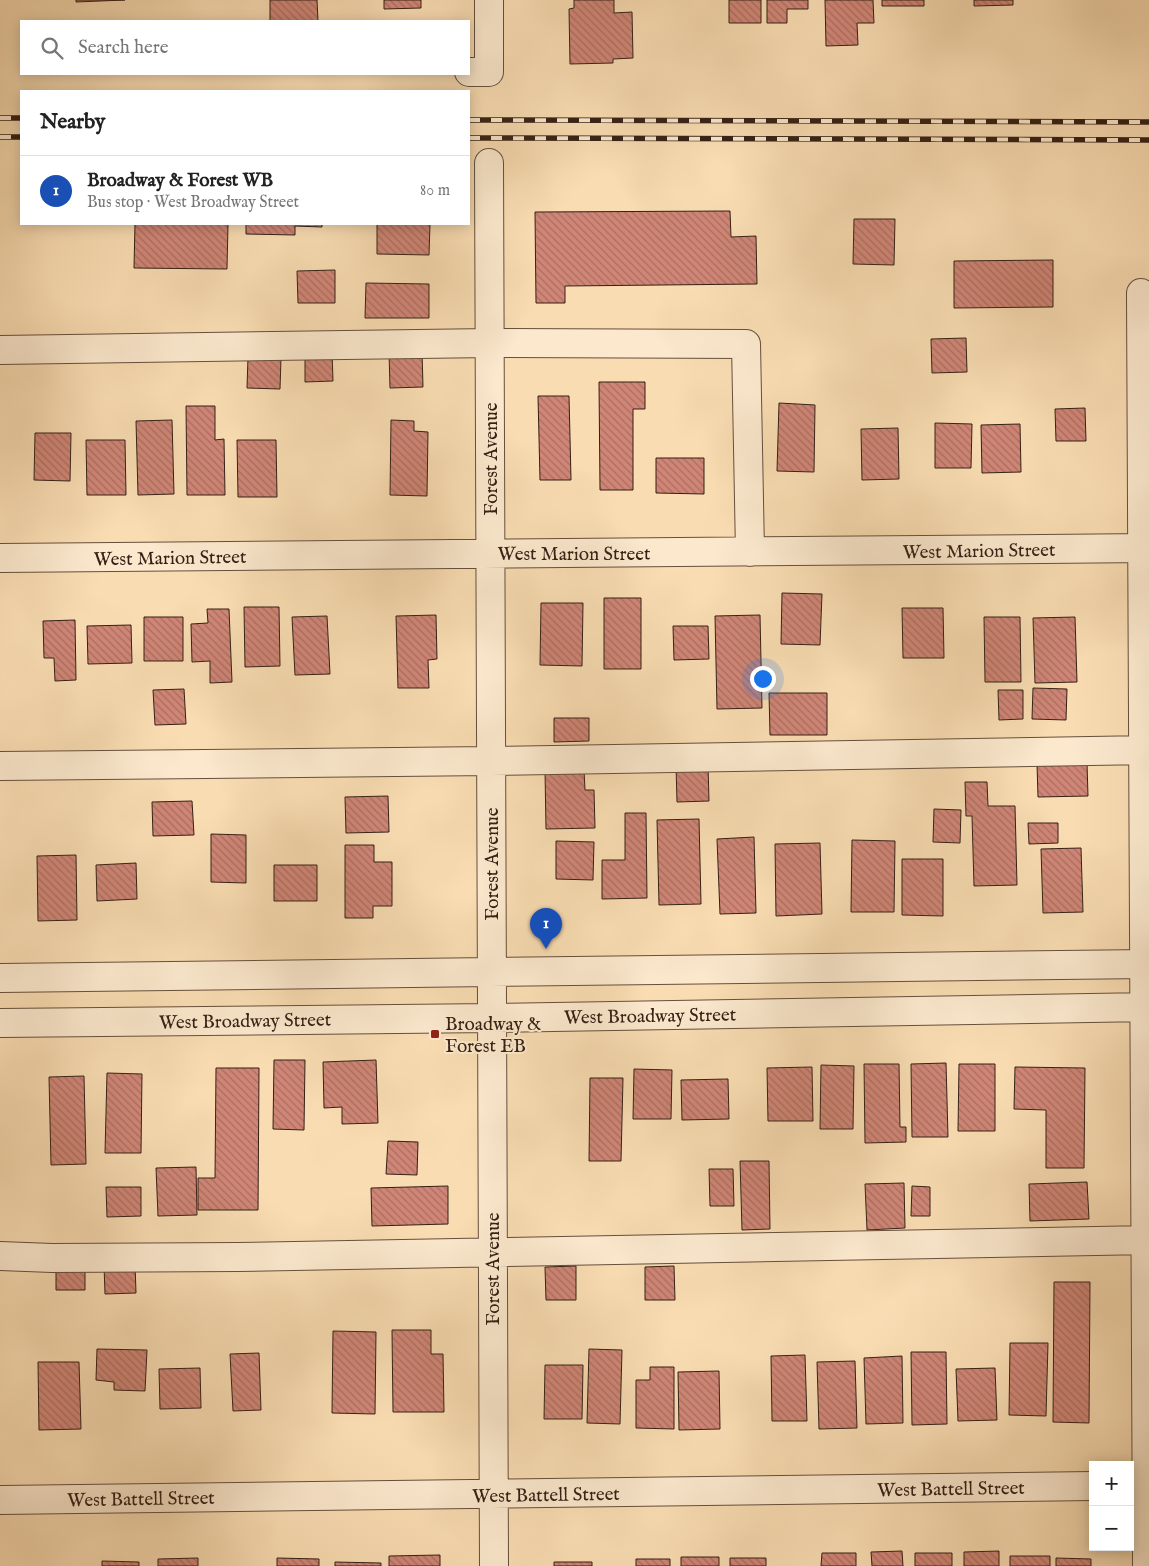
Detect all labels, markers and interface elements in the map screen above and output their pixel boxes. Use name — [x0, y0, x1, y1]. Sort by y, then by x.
search box — [20, 20, 470, 75]
icon: search — [38, 34, 66, 62]
text: Search here — [78, 36, 169, 60]
text: Nearby — [40, 109, 105, 136]
text: Broadway & Forest WB — [87, 169, 273, 193]
text: 1 — [53, 181, 59, 201]
text: 80 m — [420, 181, 450, 201]
text: Bus stop · West Broadway Street — [87, 193, 299, 213]
street label: Forest Avenue — [480, 402, 504, 516]
street label: West Marion Street — [902, 539, 1056, 565]
street label: West Marion Street — [498, 543, 651, 567]
street label: West Marion Street — [93, 546, 247, 572]
your location — [750, 666, 776, 692]
street label: Forest Avenue — [481, 807, 505, 921]
pin: 1 — [530, 908, 562, 949]
street label: West Broadway Street — [564, 1003, 737, 1031]
street label: West Broadway Street — [159, 1008, 332, 1036]
place label: Broadway & Forest EB — [445, 1013, 541, 1059]
marker: Broadway & Forest EB — [429, 1028, 441, 1040]
street label: Forest Avenue — [482, 1212, 506, 1326]
map controls — [1089, 1461, 1134, 1551]
button: + — [1089, 1461, 1134, 1506]
street label: West Battell Street — [877, 1477, 1025, 1503]
street label: West Battell Street — [472, 1483, 620, 1509]
street label: West Battell Street — [67, 1487, 215, 1513]
button: − — [1089, 1506, 1134, 1551]

